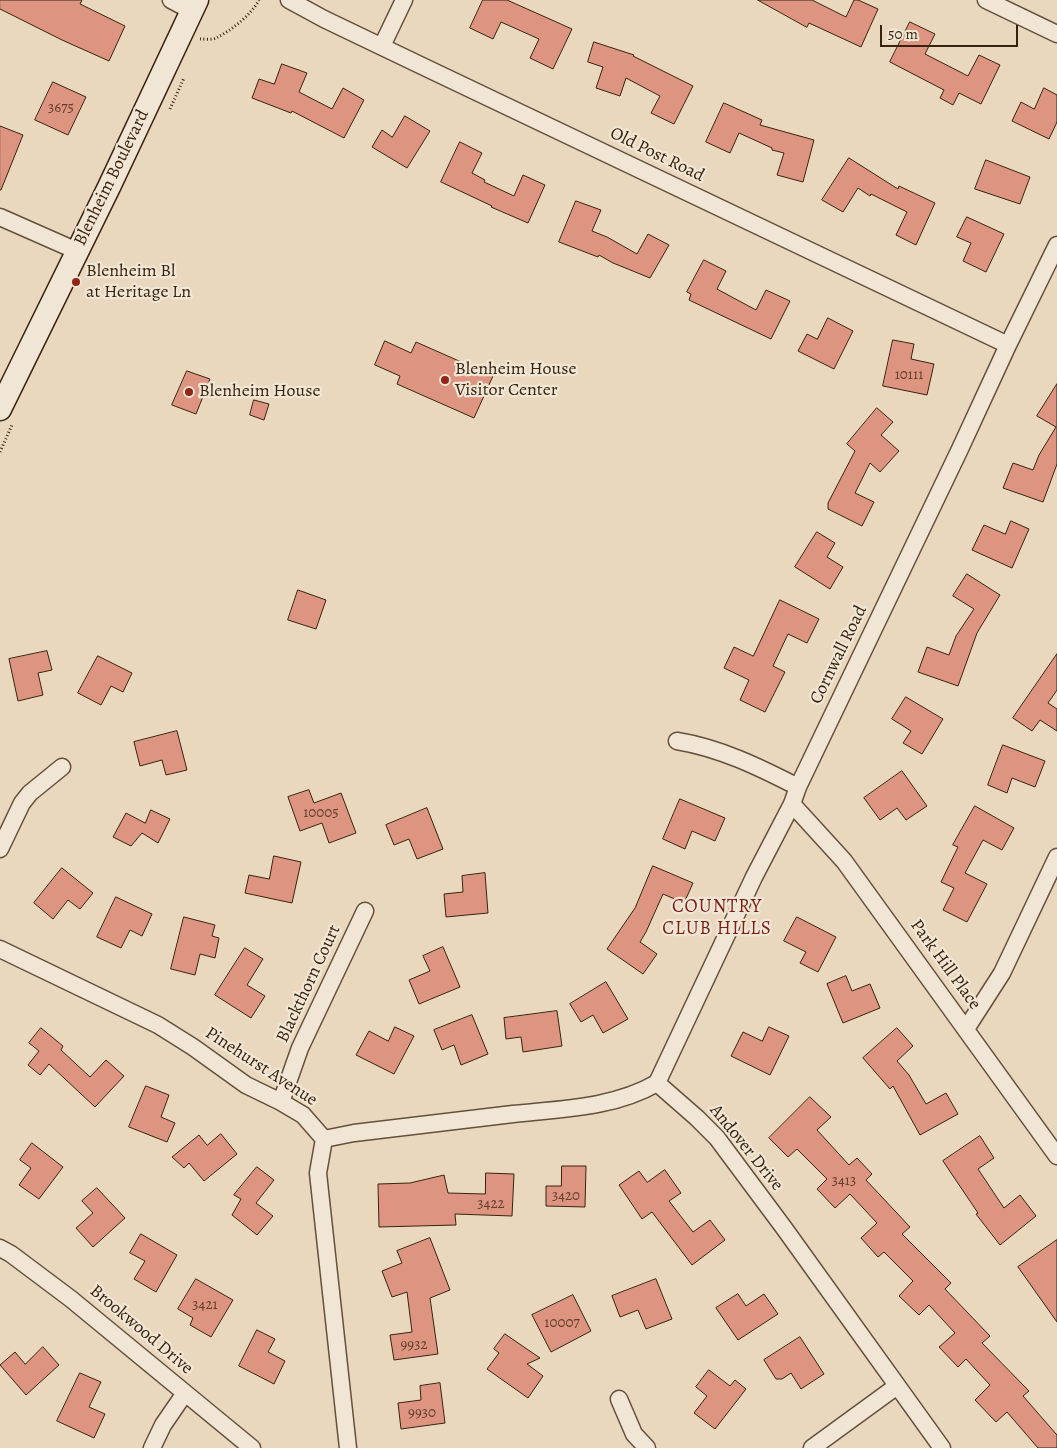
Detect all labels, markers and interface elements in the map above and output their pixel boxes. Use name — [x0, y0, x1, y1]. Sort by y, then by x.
scale bar — [882, 15, 1020, 47]
text: 50 m — [888, 24, 918, 44]
house number: 3675 — [48, 99, 74, 117]
street label: Blenheim Boulevard — [70, 106, 154, 250]
street label: Old Post Road — [606, 123, 708, 187]
place label: Blenheim Bl at Heritage Ln — [86, 261, 191, 304]
marker: Blenheim Bl at Heritage Ln — [70, 276, 82, 288]
place label: Blenheim House Visitor Center — [455, 359, 577, 402]
house number: 10111 — [895, 366, 923, 384]
marker: Blenheim House Visitor Center — [439, 374, 451, 386]
place label: Blenheim House — [199, 381, 321, 403]
marker: Blenheim House — [183, 386, 195, 398]
street label: Cornwall Road — [806, 602, 872, 708]
house number: 10005 — [303, 804, 339, 822]
district label: COUNTRY CLUB HILLS — [661, 896, 773, 940]
street label: Park Hill Place — [905, 916, 985, 1014]
street label: Blackthorn Court — [272, 922, 346, 1046]
street label: Pinehurst Avenue — [201, 1023, 321, 1111]
street label: Andover Drive — [705, 1100, 787, 1196]
house number: 3413 — [832, 1172, 856, 1190]
house number: 3420 — [552, 1187, 580, 1205]
house number: 3422 — [477, 1195, 505, 1213]
street label: Brookwood Drive — [85, 1281, 197, 1379]
house number: 3421 — [192, 1296, 218, 1314]
house number: 10007 — [544, 1314, 580, 1332]
house number: 9932 — [400, 1336, 428, 1354]
house number: 9930 — [408, 1404, 436, 1422]

